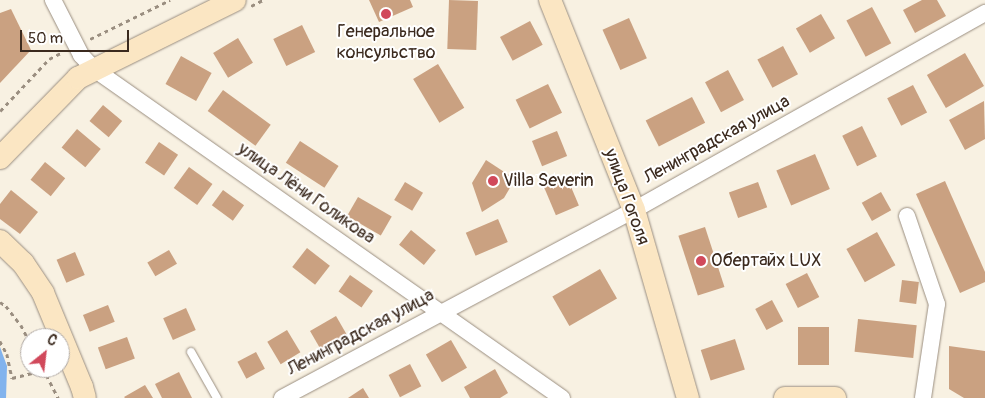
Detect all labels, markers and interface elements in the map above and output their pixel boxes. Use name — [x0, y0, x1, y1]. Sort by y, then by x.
marker: Генеральное консульство — [380, 8, 392, 20]
scale bar — [22, 20, 131, 52]
place label: Генеральное консульство — [337, 22, 435, 64]
text: 50 m — [28, 29, 63, 48]
street label: Ленинградская улица — [640, 91, 794, 189]
street label: улица Лёни Голикова — [233, 139, 379, 249]
street label: улица Гоголя — [599, 146, 653, 248]
place label: Villa Severin — [503, 170, 594, 192]
marker: Villa Severin — [487, 175, 499, 187]
place label: Обертайх LUX — [711, 250, 821, 272]
marker: Обертайх LUX — [695, 255, 707, 267]
street label: Ленинградская улица — [284, 285, 438, 381]
north arrow — [20, 328, 70, 378]
text: С — [44, 331, 60, 350]

